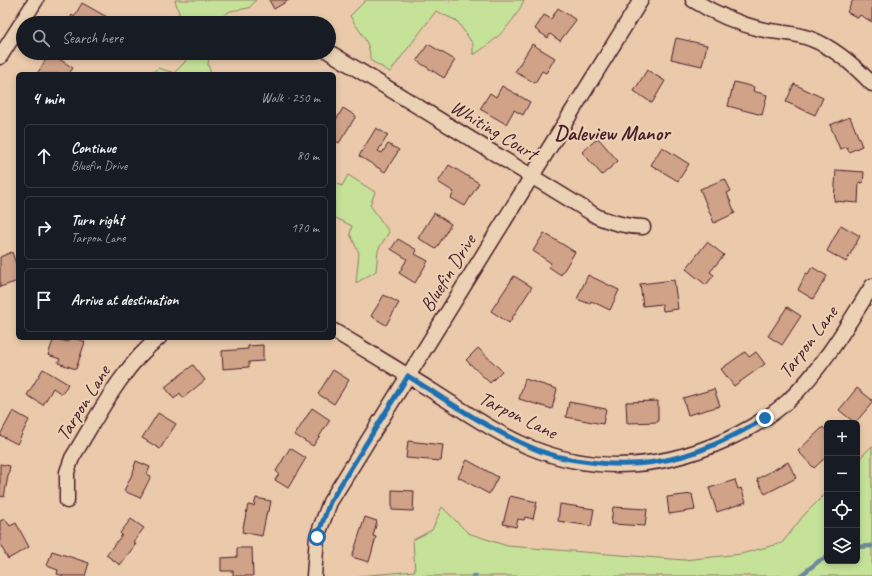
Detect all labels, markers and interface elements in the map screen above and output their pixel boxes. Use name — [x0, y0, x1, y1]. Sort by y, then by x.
search box — [16, 16, 336, 60]
icon: search — [30, 27, 52, 49]
text: Search here — [62, 29, 123, 48]
text: 4 min — [32, 88, 65, 109]
text: Walk · 250 m — [261, 90, 320, 106]
street label: Whiting Court — [446, 94, 545, 167]
district label: Daleview Manor — [554, 120, 672, 146]
text: Continue — [71, 139, 116, 158]
icon: ahead — [33, 145, 55, 167]
text: 80 m — [297, 148, 319, 164]
text: Bluefin Drive — [71, 158, 127, 174]
text: Turn right — [71, 211, 124, 230]
icon: right — [33, 217, 55, 239]
text: 170 m — [291, 220, 319, 236]
street label: Bluefin Drive — [414, 228, 482, 316]
text: Tarpon Lane — [71, 230, 126, 246]
icon: arrive — [33, 289, 55, 311]
text: Arrive at destination — [71, 291, 178, 310]
street label: Tarpon Lane — [773, 300, 844, 383]
street label: Tarpon Lane — [50, 359, 117, 445]
street label: Tarpon Lane — [475, 385, 563, 445]
route end — [756, 409, 774, 427]
map controls — [824, 420, 860, 564]
button: + — [824, 420, 860, 456]
button: − — [824, 456, 860, 492]
button: locate — [824, 492, 860, 528]
route start — [308, 528, 326, 546]
button: layers — [824, 528, 860, 564]

